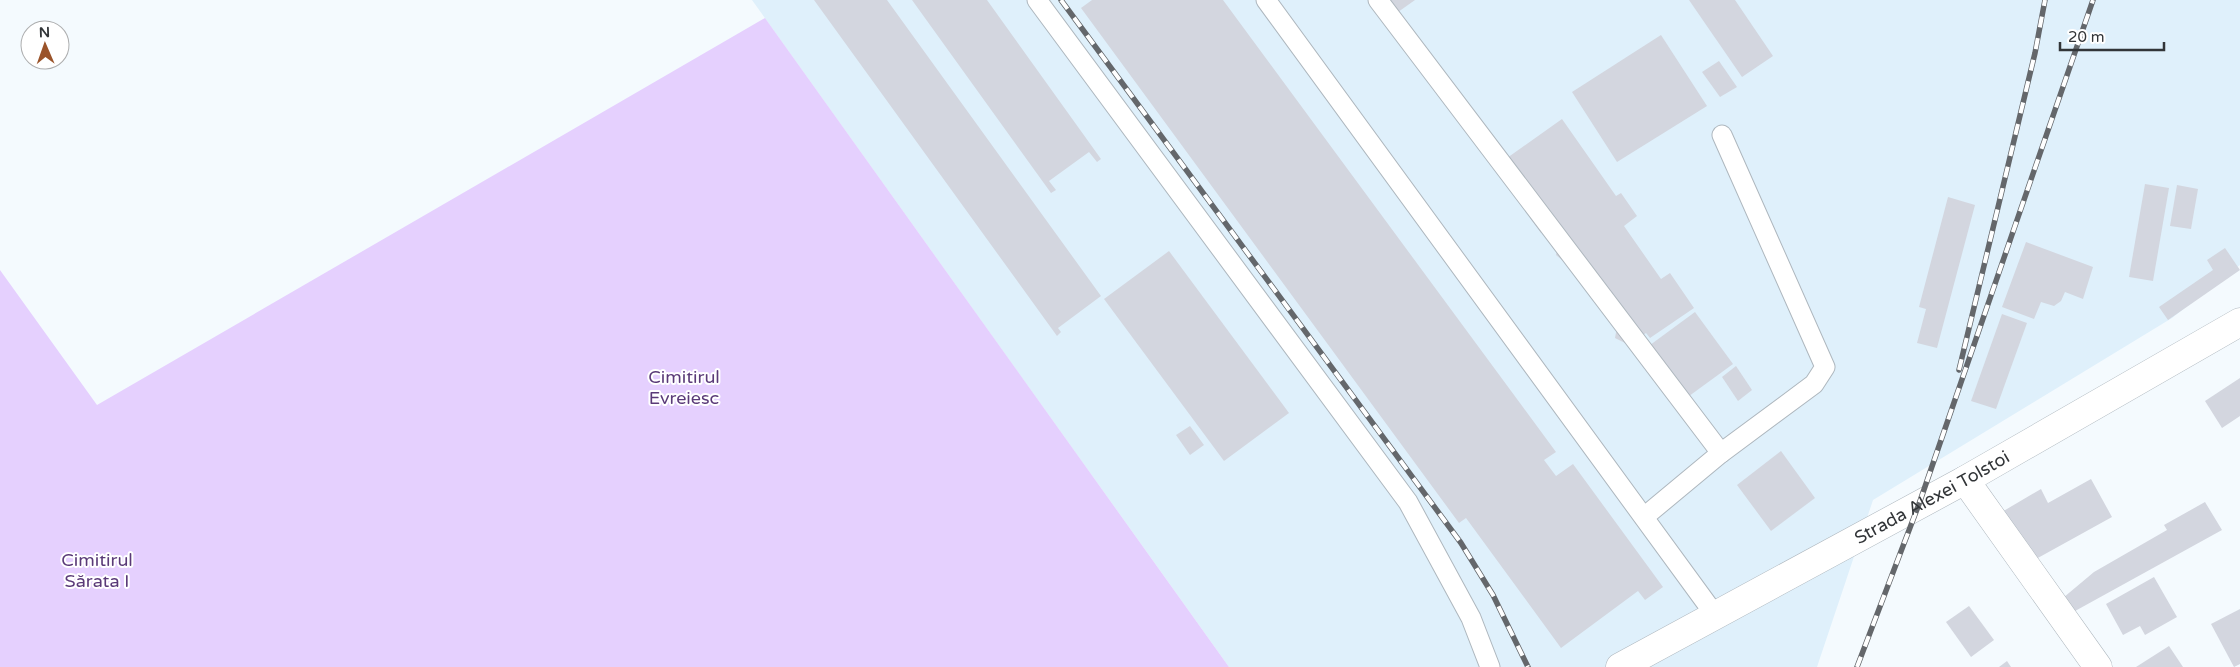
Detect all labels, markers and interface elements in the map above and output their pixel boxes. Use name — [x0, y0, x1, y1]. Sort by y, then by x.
north arrow — [20, 20, 70, 70]
scale bar — [2060, 20, 2164, 52]
text: N — [39, 24, 50, 41]
text: 20 m — [2068, 28, 2105, 46]
park label: Cimitirul Evreiesc — [648, 366, 720, 409]
street label: Strada Alexei Tolstoi — [1851, 446, 2013, 549]
park label: Cimitirul Sărata I — [61, 549, 133, 592]

